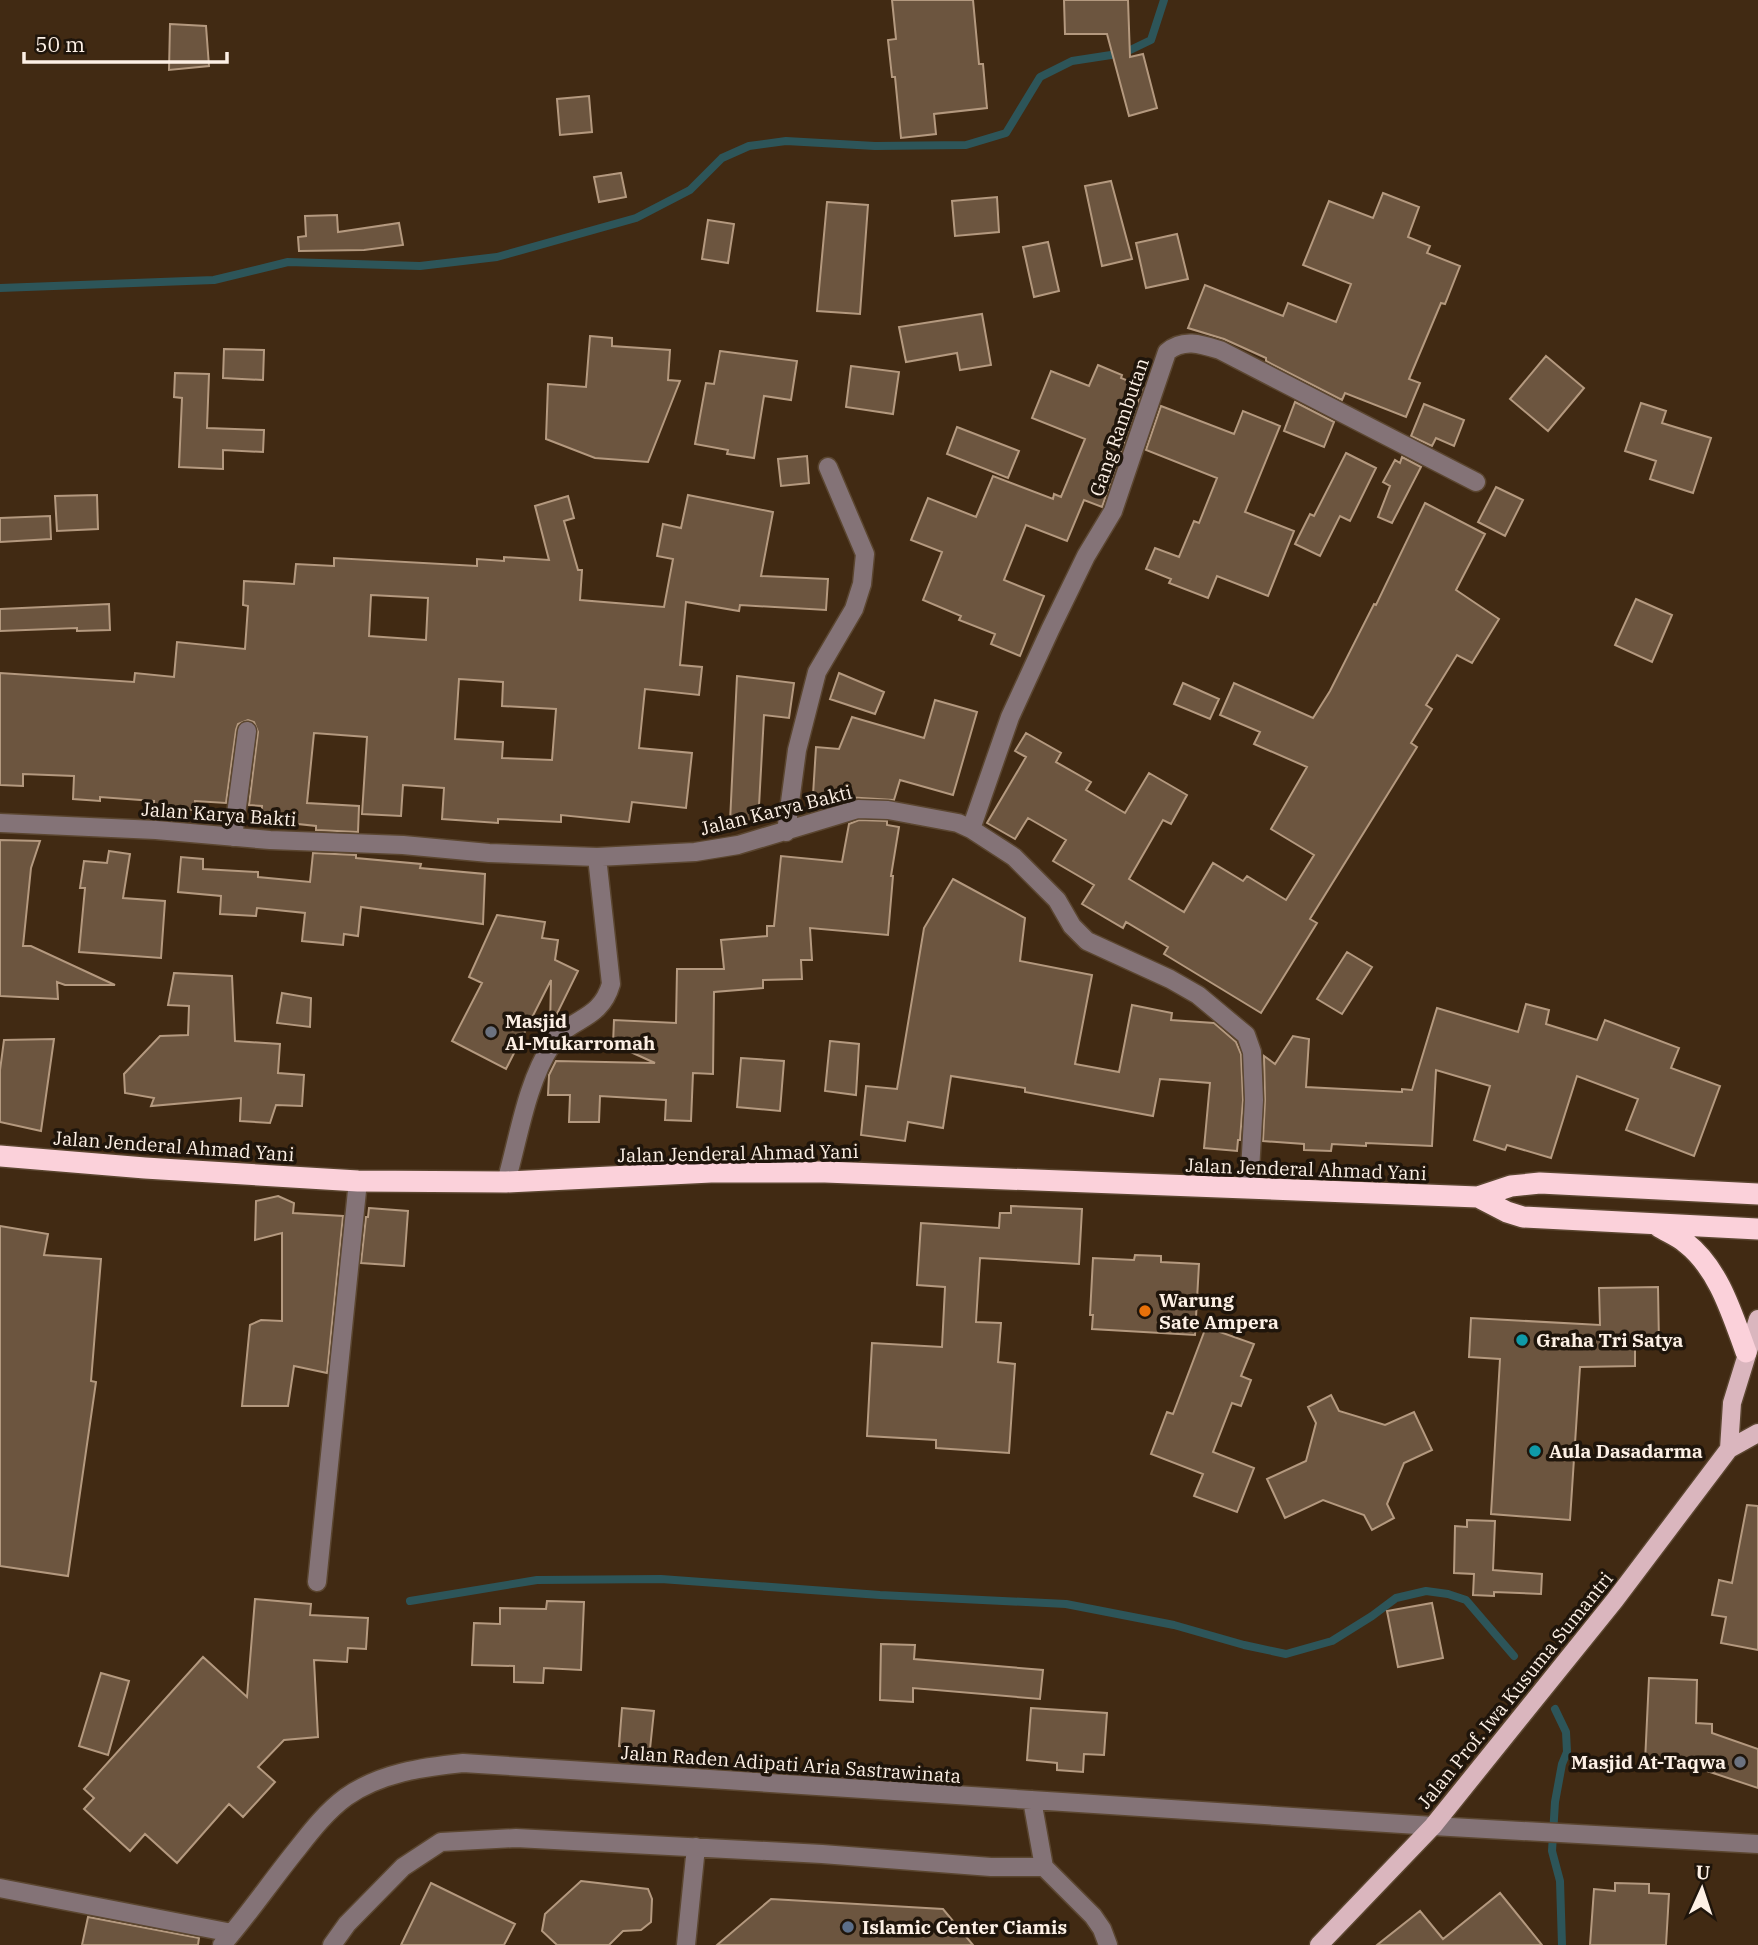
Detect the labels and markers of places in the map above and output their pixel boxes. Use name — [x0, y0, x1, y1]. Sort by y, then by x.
place label: Masjid Al-Mukarromah — [505, 1009, 655, 1055]
marker: Masjid Al-Mukarromah — [483, 1024, 499, 1040]
place label: Warung Sate Ampera — [1159, 1288, 1279, 1334]
marker: Warung Sate Ampera — [1137, 1303, 1153, 1319]
place label: Graha Tri Satya — [1536, 1328, 1683, 1352]
marker: Graha Tri Satya — [1514, 1332, 1530, 1348]
place label: Aula Dasadarma — [1549, 1439, 1703, 1463]
marker: Aula Dasadarma — [1527, 1443, 1543, 1459]
place label: Masjid At-Taqwa — [1571, 1750, 1726, 1774]
marker: Masjid At-Taqwa — [1732, 1754, 1748, 1770]
place label: Islamic Center Ciamis — [862, 1915, 1067, 1939]
marker: Islamic Center Ciamis — [840, 1919, 856, 1935]

